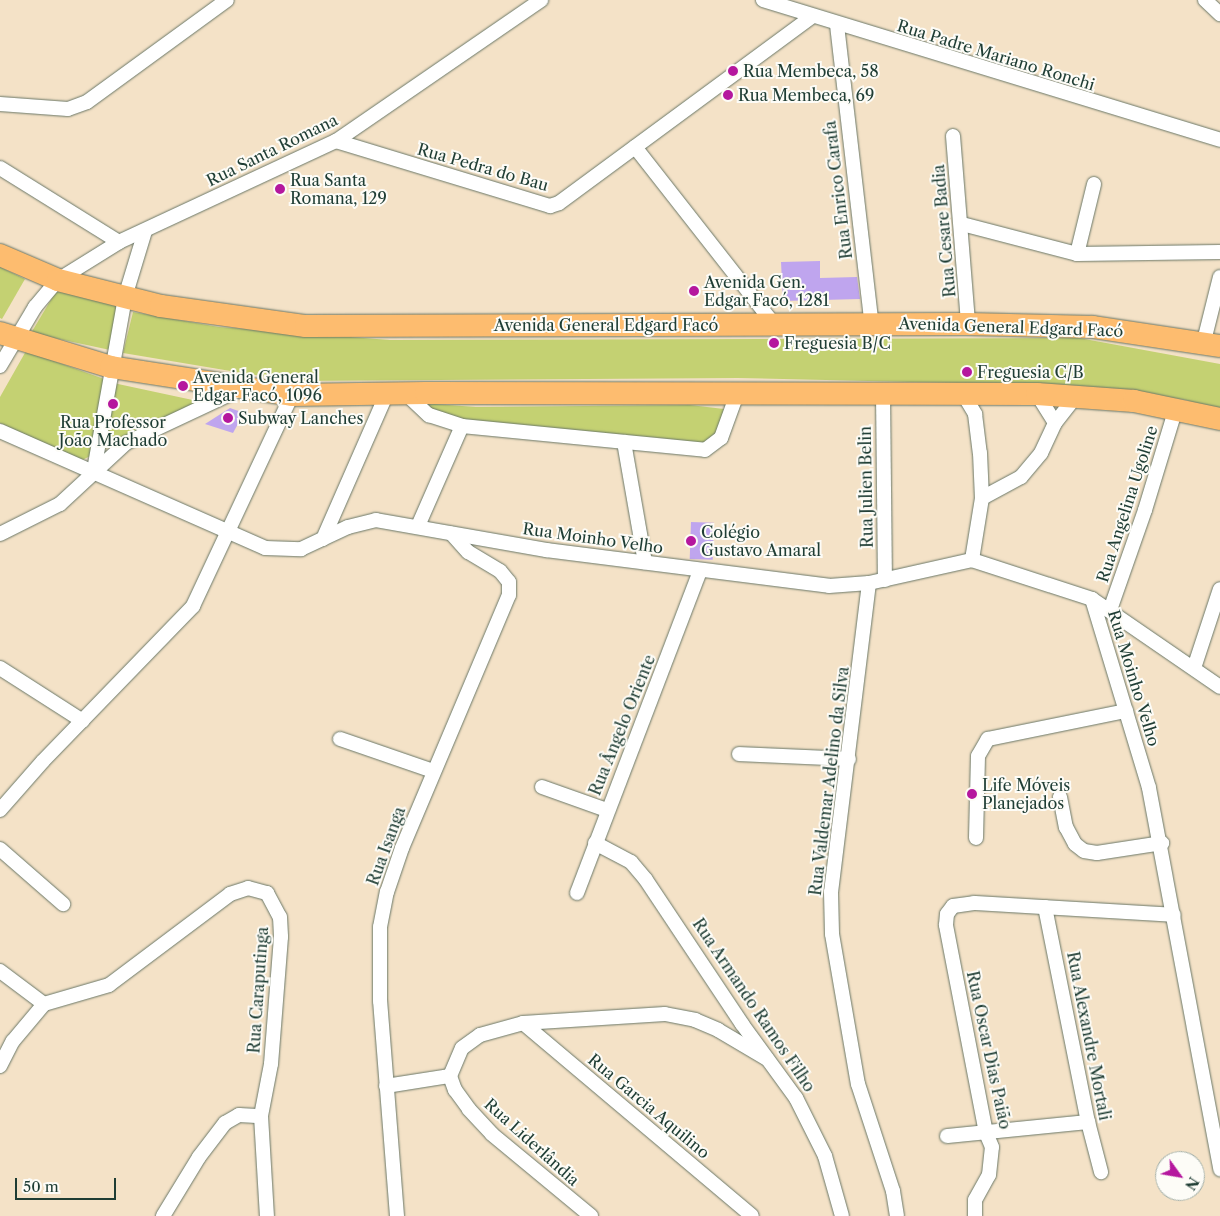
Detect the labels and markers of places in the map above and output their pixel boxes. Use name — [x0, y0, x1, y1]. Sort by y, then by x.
place label: Rua Membeca, 58 — [743, 61, 879, 81]
marker: Rua Membeca, 58 — [727, 65, 739, 77]
place label: Rua Membeca, 69 — [738, 85, 875, 105]
marker: Rua Membeca, 69 — [722, 89, 734, 101]
place label: Rua Santa Romana, 129 — [290, 170, 387, 208]
marker: Rua Santa Romana, 129 — [274, 183, 286, 195]
place label: Avenida Gen. Edgar Facó, 1281 — [704, 272, 830, 310]
marker: Avenida Gen. Edgar Facó, 1281 — [688, 285, 700, 297]
place label: Freguesia B/C — [784, 333, 891, 353]
marker: Freguesia B/C — [768, 337, 780, 349]
place label: Freguesia C/B — [977, 362, 1084, 382]
marker: Freguesia C/B — [961, 366, 973, 378]
place label: Avenida General Edgar Facó, 1096 — [193, 367, 322, 405]
marker: Avenida General Edgar Facó, 1096 — [177, 380, 189, 392]
marker: Rua Professor João Machado — [107, 398, 119, 410]
place label: Subway Lanches — [238, 408, 364, 428]
place label: Rua Professor João Machado — [59, 412, 167, 450]
marker: Subway Lanches — [222, 412, 234, 424]
place label: Colégio Gustavo Amaral — [701, 522, 822, 560]
marker: Colégio Gustavo Amaral — [685, 535, 697, 547]
place label: Life Móveis Planejados — [982, 775, 1070, 813]
marker: Life Móveis Planejados — [966, 788, 978, 800]

